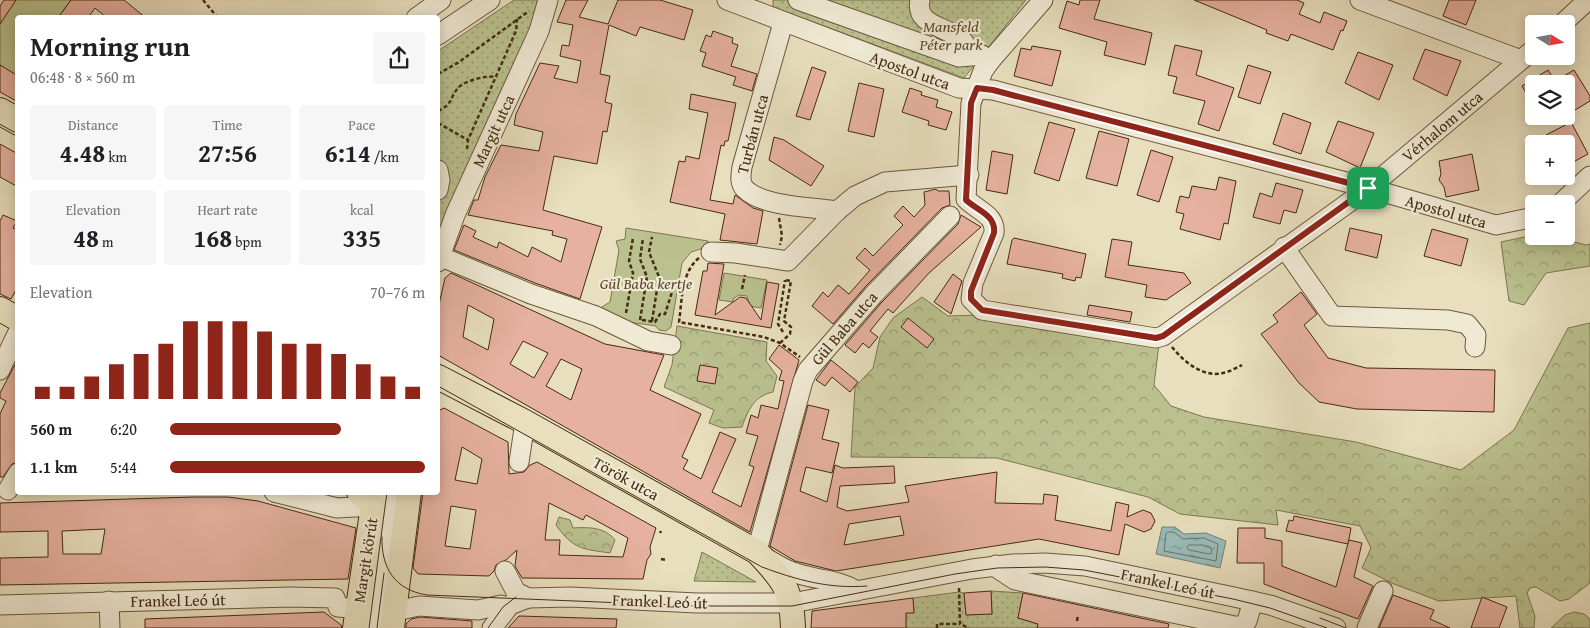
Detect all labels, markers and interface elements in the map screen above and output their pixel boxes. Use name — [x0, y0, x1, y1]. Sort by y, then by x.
park label: Mansfeld Péter park — [918, 14, 983, 56]
north arrow — [1525, 15, 1575, 65]
map controls — [1525, 15, 1575, 245]
text: Morning run — [30, 25, 190, 66]
button: share — [373, 32, 425, 84]
street label: Apostol utca — [867, 44, 954, 96]
text: 06:48 · 8 × 560 m — [30, 65, 135, 89]
button: layers — [1525, 75, 1575, 125]
street label: Vérhalom utca — [1396, 85, 1488, 167]
street label: Margit utca — [466, 90, 521, 171]
street label: Turbán utca — [730, 91, 774, 176]
text: Distance — [68, 115, 118, 135]
text: Time — [213, 115, 242, 135]
text: Pace — [348, 115, 375, 135]
text: 4.48 — [59, 135, 105, 171]
text: 27:56 — [198, 135, 257, 171]
text: 6:14 — [325, 135, 371, 171]
button: + — [1525, 135, 1575, 185]
text: km — [105, 147, 127, 167]
text: /km — [371, 147, 399, 167]
pin — [1347, 167, 1389, 209]
icon: arrive — [1354, 174, 1382, 202]
street label: Apostol utca — [1402, 188, 1490, 234]
button: − — [1525, 195, 1575, 245]
text: Elevation — [66, 200, 121, 220]
text: Heart rate — [197, 200, 258, 220]
text: kcal — [350, 200, 374, 220]
text: 48 — [73, 220, 99, 256]
text: 168 — [193, 220, 232, 256]
text: 335 — [342, 220, 381, 256]
text: m — [99, 232, 113, 252]
text: bpm — [232, 232, 262, 252]
park label: Gül Baba kertje — [600, 271, 693, 295]
text: Elevation — [30, 280, 93, 304]
text: 70–76 m — [370, 280, 425, 304]
street label: Gül Baba utca — [805, 285, 883, 370]
text: 560 m — [30, 417, 72, 441]
text: 6:20 — [110, 417, 137, 441]
street label: Török utca — [588, 450, 664, 506]
text: 1.1 km — [30, 455, 77, 479]
text: 5:44 — [110, 455, 137, 479]
street label: Margit körút — [346, 515, 384, 604]
street label: Frankel Leó út — [1119, 561, 1217, 605]
street label: Frankel Leó út — [130, 587, 226, 613]
street label: Frankel Leó út — [612, 587, 708, 615]

